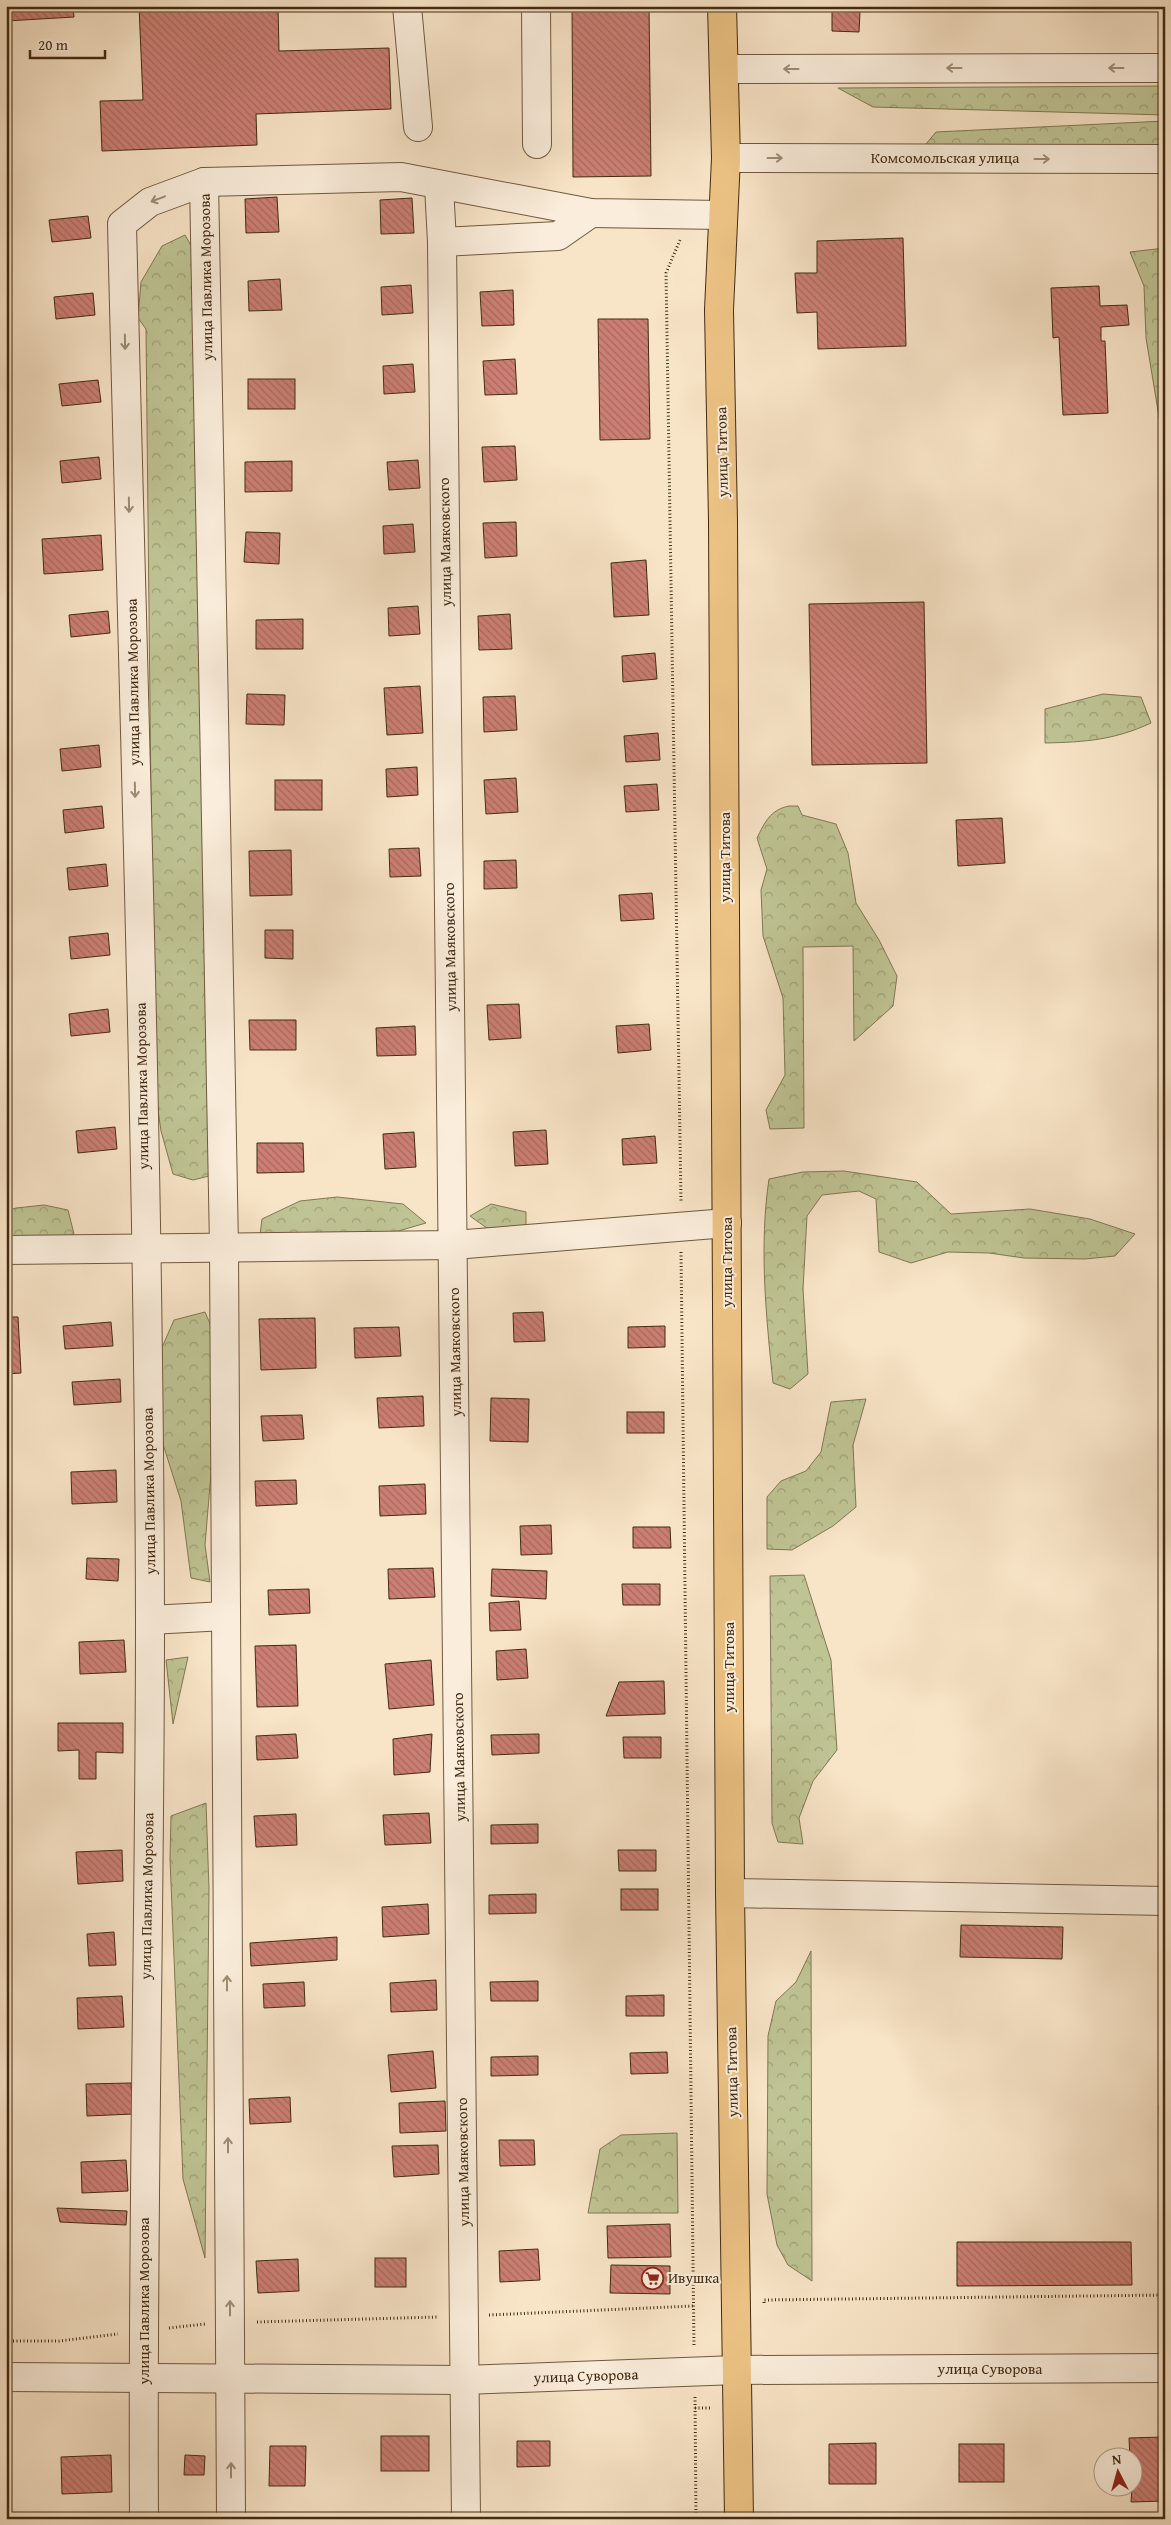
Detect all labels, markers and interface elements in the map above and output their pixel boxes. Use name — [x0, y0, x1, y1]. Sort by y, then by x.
scale bar — [30, 28, 105, 60]
text: 20 m — [38, 34, 69, 55]
one-way arrow — [1108, 63, 1124, 73]
one-way arrow — [783, 64, 800, 74]
one-way arrow — [946, 64, 962, 73]
street label: Комсомольская улица — [871, 147, 1020, 168]
one-way arrow — [766, 153, 782, 163]
one-way arrow — [1034, 154, 1050, 164]
street label: улица Павлика Морозова — [194, 192, 217, 362]
one-way arrow — [151, 195, 166, 204]
one-way arrow — [120, 334, 130, 350]
street label: улица Титова — [710, 406, 733, 498]
street label: улица Маяковского — [433, 477, 456, 608]
one-way arrow — [124, 496, 134, 513]
street label: улица Павлика Морозова — [121, 597, 144, 767]
one-way arrow — [131, 782, 140, 798]
street label: улица Титова — [714, 811, 735, 903]
street label: улица Маяковского — [438, 882, 461, 1013]
street label: улица Павлика Морозова — [130, 1001, 153, 1171]
street label: улица Титова — [716, 1216, 737, 1308]
street label: улица Маяковского — [443, 1287, 466, 1418]
street label: улица Павлика Морозова — [137, 1406, 160, 1576]
street label: улица Титова — [718, 1621, 739, 1713]
street label: улица Маяковского — [447, 1692, 470, 1823]
street label: улица Павлика Морозова — [135, 1811, 158, 1981]
one-way arrow — [222, 1975, 232, 1991]
street label: улица Титова — [720, 2026, 743, 2118]
street label: улица Маяковского — [451, 2097, 474, 2228]
one-way arrow — [224, 2137, 233, 2153]
street label: улица Павлика Морозова — [133, 2217, 154, 2386]
supermarket icon: Ивушка — [640, 2266, 664, 2290]
place label: Ивушка — [668, 2267, 720, 2288]
one-way arrow — [225, 2300, 234, 2316]
street label: улица Суворова — [937, 2358, 1043, 2379]
street label: улица Суворова — [532, 2363, 640, 2388]
north arrow — [1094, 2448, 1144, 2498]
text: N — [1111, 2449, 1123, 2470]
one-way arrow — [226, 2462, 235, 2478]

